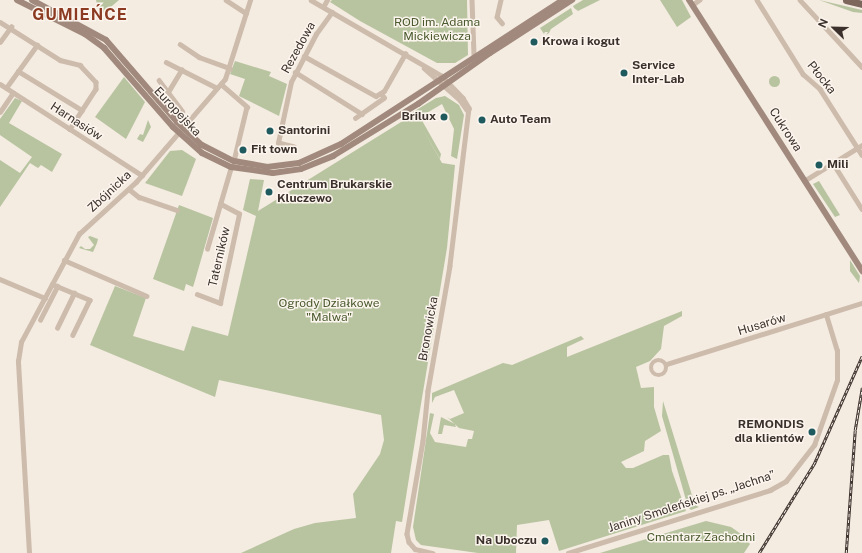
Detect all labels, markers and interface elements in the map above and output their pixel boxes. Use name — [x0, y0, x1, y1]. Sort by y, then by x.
district label: GUMIEŃCE — [32, 5, 128, 25]
north arrow — [814, 8, 854, 48]
park label: ROD im. Adama Mickiewicza — [394, 16, 480, 44]
text: N — [816, 17, 830, 30]
street label: Rezedowa — [279, 20, 319, 76]
place label: Krowa i kogut — [542, 35, 620, 49]
marker: Krowa i kogut — [529, 37, 539, 47]
place label: Service Inter-Lab — [632, 59, 685, 87]
street label: Płocka — [803, 59, 839, 97]
marker: Service Inter-Lab — [619, 68, 629, 78]
street label: Europejska — [151, 84, 203, 140]
street label: Harnasiów — [47, 100, 105, 144]
street label: Cukrowa — [766, 105, 804, 155]
place label: Brilux — [402, 110, 436, 124]
marker: Brilux — [439, 112, 449, 122]
place label: Auto Team — [490, 113, 551, 127]
marker: Auto Team — [477, 115, 487, 125]
place label: Santorini — [278, 124, 330, 138]
marker: Santorini — [265, 126, 275, 136]
place label: Fit town — [251, 143, 297, 157]
marker: Fit town — [238, 145, 248, 155]
place label: Mili — [827, 158, 848, 172]
marker: Mili — [814, 160, 824, 170]
street label: Zbójnicka — [85, 168, 135, 216]
place label: Centrum Brukarskie Kluczewo — [277, 178, 392, 206]
marker: Centrum Brukarskie Kluczewo — [264, 187, 274, 197]
street label: Taterników — [206, 226, 234, 288]
street label: Bronowicka — [416, 296, 442, 362]
park label: Ogrody Działkowe "Malwa" — [278, 297, 380, 325]
street label: Husarów — [736, 311, 788, 339]
place label: REMONDIS dla klientów — [734, 418, 804, 446]
marker: REMONDIS dla klientów — [807, 427, 817, 437]
street label: Janiny Smoleńskiej ps. „Jachna” — [607, 468, 777, 536]
park label: Cmentarz Zachodni — [647, 531, 755, 545]
place label: Na Uboczu — [476, 534, 537, 548]
marker: Na Uboczu — [540, 536, 550, 546]

